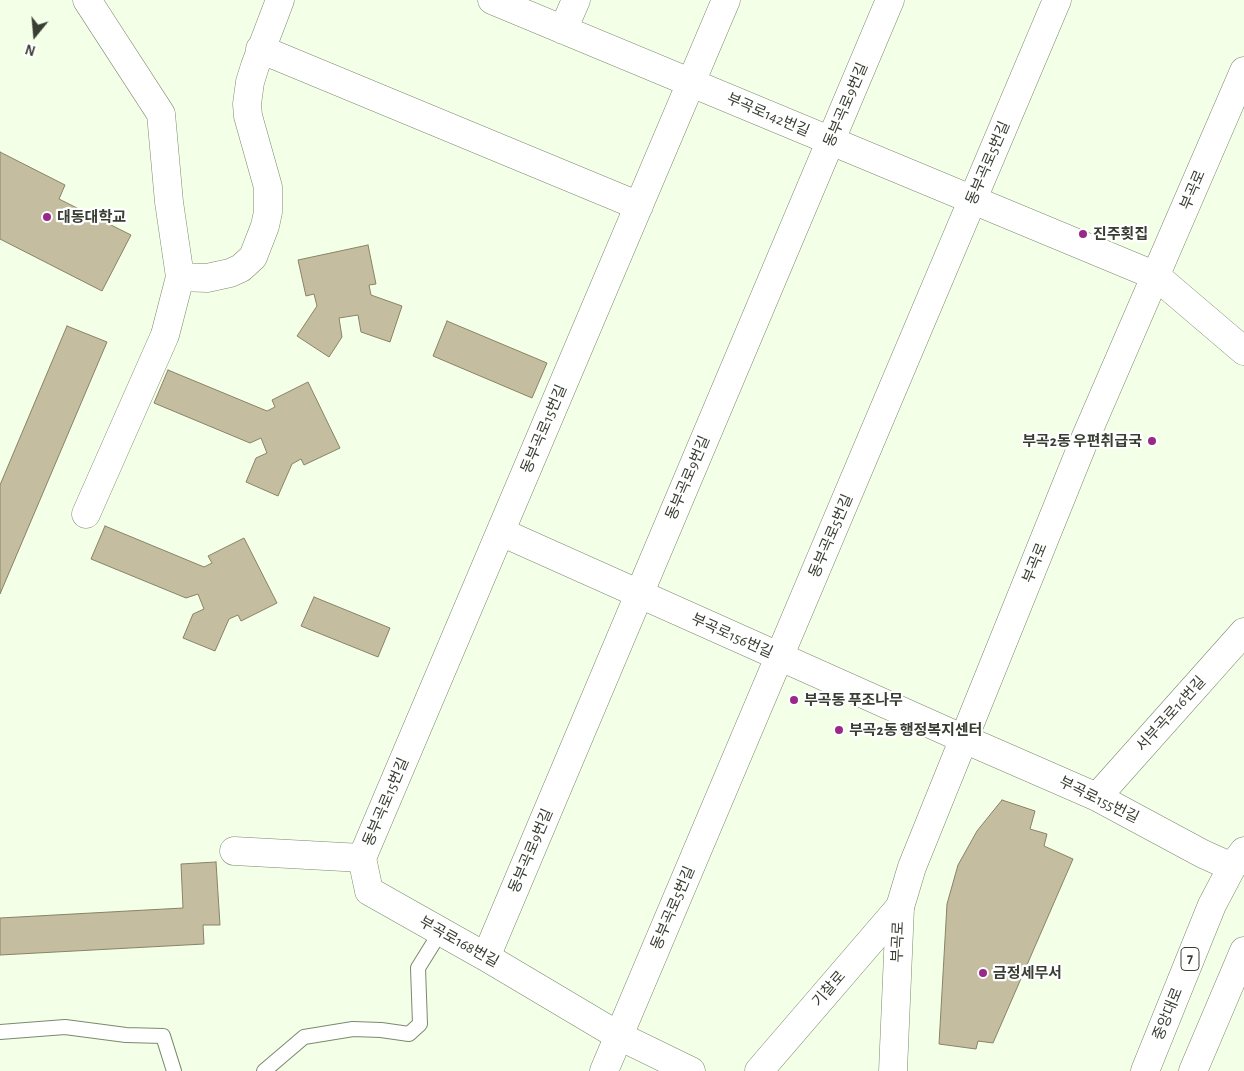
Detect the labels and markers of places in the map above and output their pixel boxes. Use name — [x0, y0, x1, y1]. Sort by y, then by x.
place label: 대동대학교 — [57, 208, 126, 226]
marker: 대동대학교 — [41, 211, 53, 223]
place label: 진주횟집 — [1093, 225, 1148, 243]
marker: 진주횟집 — [1077, 228, 1089, 240]
place label: 부곡2동 우편취급국 — [1022, 432, 1142, 450]
marker: 부곡2동 우편취급국 — [1146, 435, 1158, 447]
place label: 부곡동 푸조나무 — [804, 691, 903, 709]
marker: 부곡동 푸조나무 — [788, 694, 800, 706]
place label: 부곡2동 행정복지센터 — [849, 721, 983, 739]
marker: 부곡2동 행정복지센터 — [833, 724, 845, 736]
place label: 금정세무서 — [993, 964, 1062, 982]
marker: 금정세무서 — [977, 967, 989, 979]

